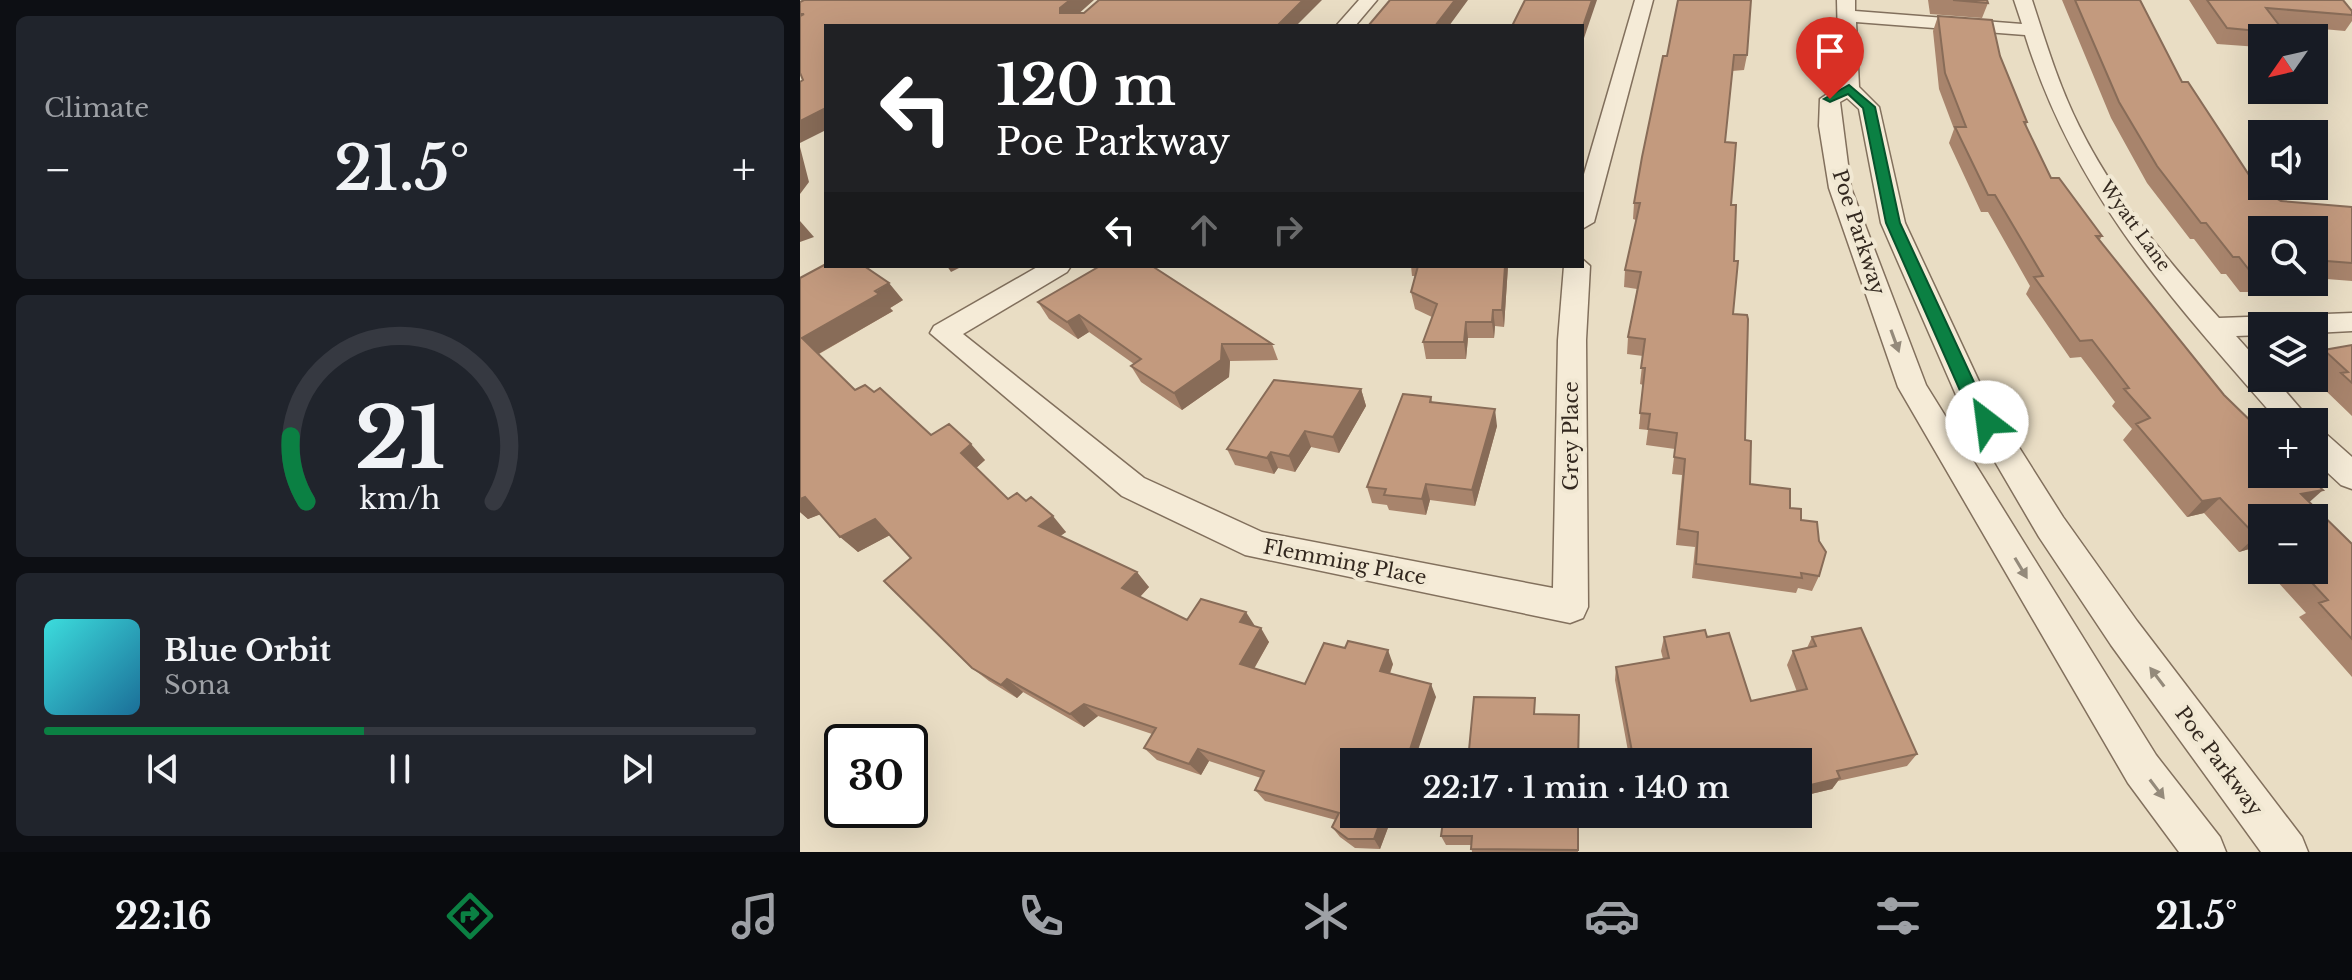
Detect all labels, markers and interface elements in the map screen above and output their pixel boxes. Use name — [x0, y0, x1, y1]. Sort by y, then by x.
pin — [1796, 17, 1864, 99]
north arrow — [2248, 24, 2328, 104]
map controls — [2248, 24, 2328, 584]
icon: arrive — [1808, 29, 1852, 73]
text: 120 m — [996, 51, 1176, 120]
icon: left — [864, 56, 968, 160]
text: Climate — [44, 92, 149, 124]
text: Poe Parkway — [996, 120, 1230, 165]
button: sound — [2248, 120, 2328, 200]
text: 21.5° — [334, 132, 470, 206]
text: − — [44, 142, 72, 197]
text: + — [732, 142, 756, 197]
street label: Poe Parkway — [1827, 166, 1891, 298]
street label: Wyatt Lane — [2094, 176, 2175, 275]
icon: left — [1098, 208, 1142, 252]
icon: ahead — [1182, 208, 1226, 252]
icon: right — [1266, 208, 1310, 252]
button: search — [2248, 216, 2328, 296]
button: layers — [2248, 312, 2328, 392]
one-way arrow — [1890, 329, 1902, 353]
position arrow — [1945, 380, 2029, 464]
street label: Grey Place — [1559, 381, 1583, 491]
text: 21 — [355, 387, 445, 490]
button: + — [2248, 408, 2328, 488]
text: km/h — [359, 481, 441, 517]
button: − — [2248, 504, 2328, 584]
street label: Flemming Place — [1261, 534, 1429, 590]
one-way arrow — [2013, 557, 2027, 579]
text: Blue Orbit — [164, 632, 331, 669]
one-way arrow — [2149, 666, 2165, 688]
text: Sona — [164, 669, 230, 701]
street label: Poe Parkway — [2170, 702, 2268, 820]
speed limit sign: 30 — [824, 724, 928, 828]
icon: previous — [141, 747, 185, 791]
icon: pause — [378, 747, 422, 791]
icon: next — [615, 747, 659, 791]
text: 22:17 · 1 min · 140 m — [1422, 769, 1730, 806]
one-way arrow — [2148, 779, 2164, 799]
icon: directions — [442, 888, 498, 944]
icon: music — [727, 888, 783, 944]
icon: phone — [1013, 888, 1069, 944]
icon: climate — [1298, 888, 1354, 944]
icon: car — [1584, 888, 1640, 944]
icon: filters — [1870, 888, 1926, 944]
text: 22:16 — [115, 894, 212, 939]
text: 21.5° — [2155, 894, 2237, 939]

